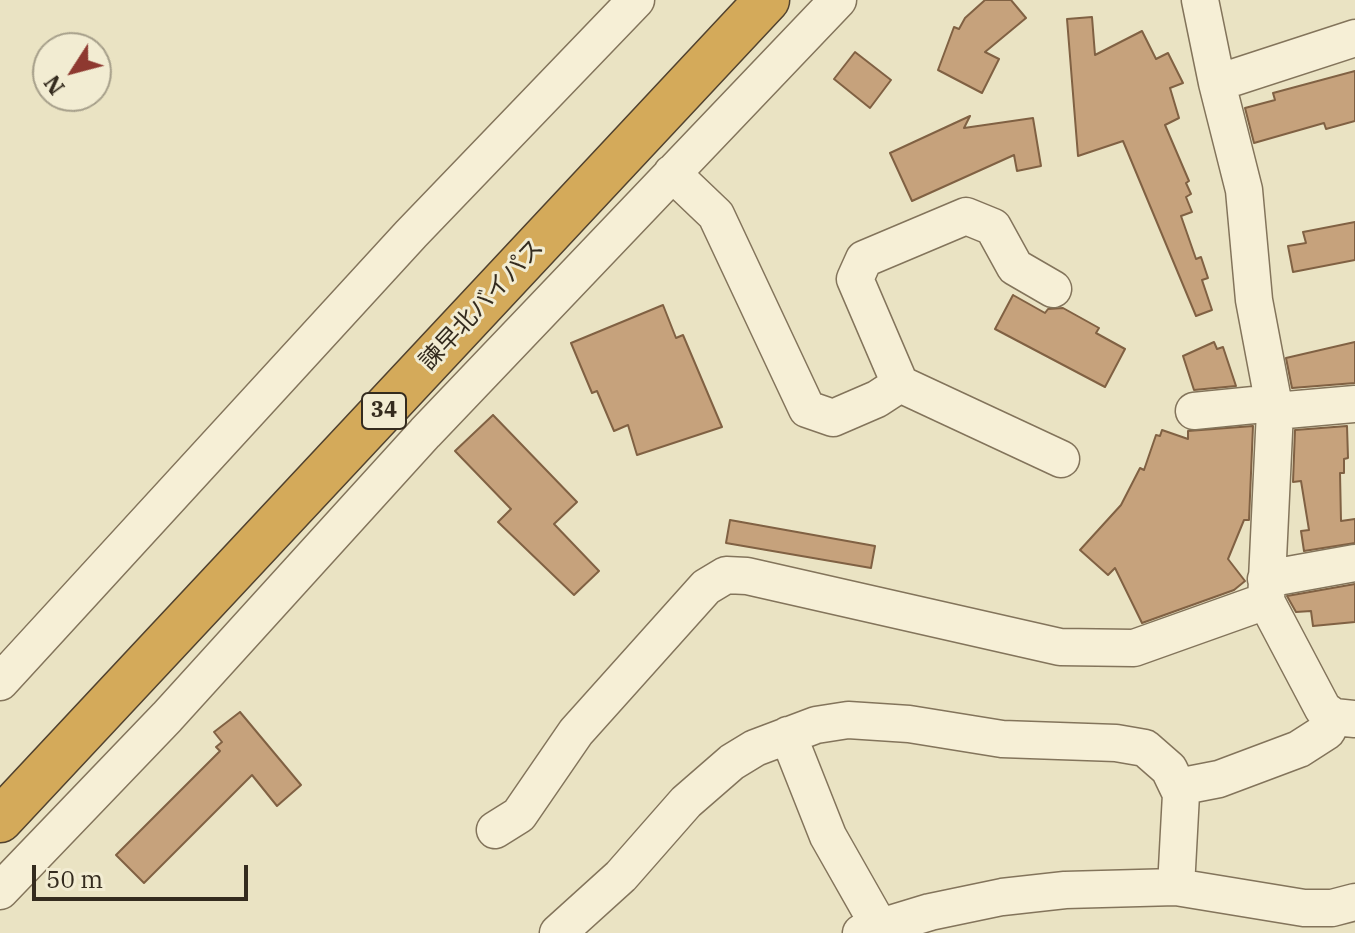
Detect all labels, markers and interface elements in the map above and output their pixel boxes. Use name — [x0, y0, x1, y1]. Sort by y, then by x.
north arrow — [32, 32, 112, 112]
text: N — [37, 70, 71, 101]
street label: 諫早北バイパス — [414, 234, 550, 376]
road number: 34 — [362, 393, 406, 429]
scale bar — [36, 849, 252, 899]
text: 50 m — [46, 863, 103, 895]

